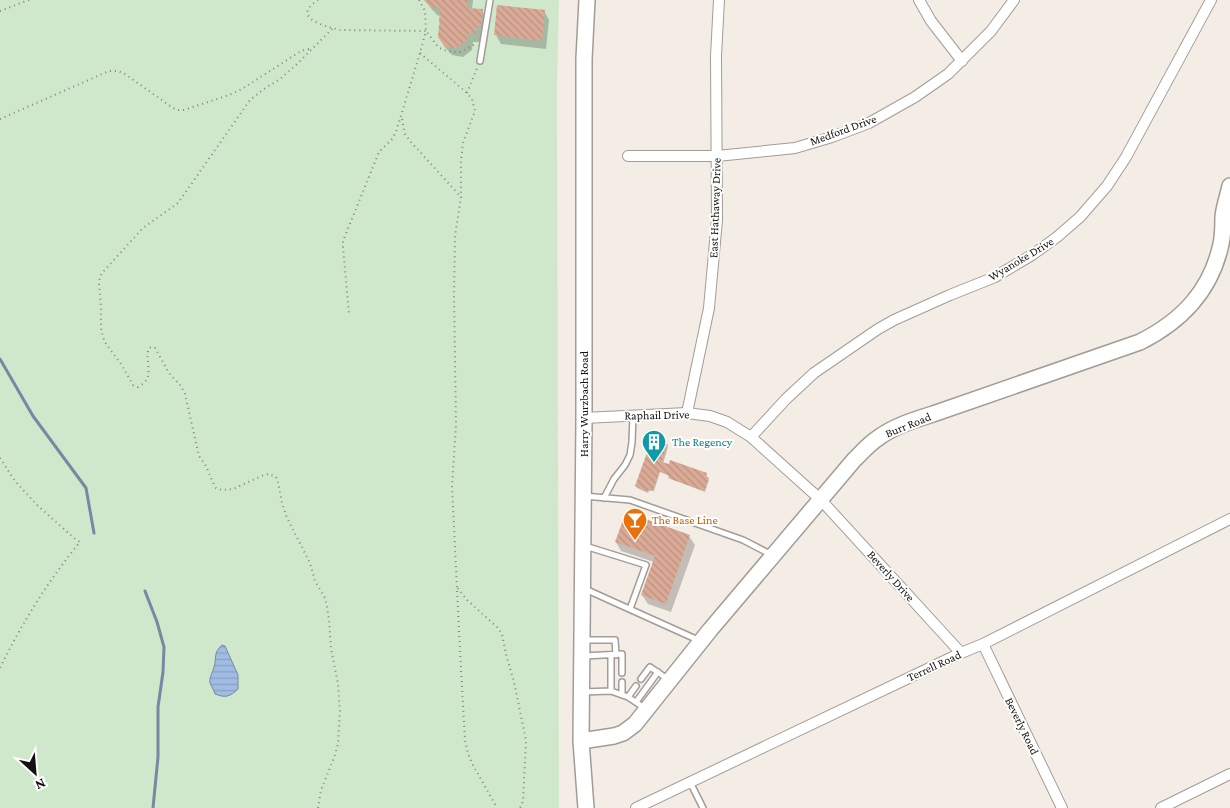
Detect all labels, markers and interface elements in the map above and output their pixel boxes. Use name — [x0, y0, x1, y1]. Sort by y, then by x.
street label: Medford Drive — [808, 112, 878, 148]
street label: East Hathaway Drive — [706, 158, 724, 258]
street label: Wyanoke Drive — [986, 234, 1056, 284]
street label: Harry Wurzbach Road — [577, 350, 591, 457]
street label: Raphail Drive — [624, 407, 690, 423]
street label: Burr Road — [883, 409, 934, 440]
building icon: The Regency — [641, 429, 667, 463]
place label: The Regency — [672, 435, 733, 449]
bar icon: The Base Line — [622, 507, 648, 541]
place label: The Base Line — [652, 513, 718, 527]
street label: Beverly Drive — [864, 548, 918, 604]
street label: Terrell Road — [905, 647, 964, 685]
street label: Beverly Road — [1002, 695, 1042, 758]
north arrow — [10, 748, 60, 798]
text: N — [32, 775, 48, 794]

